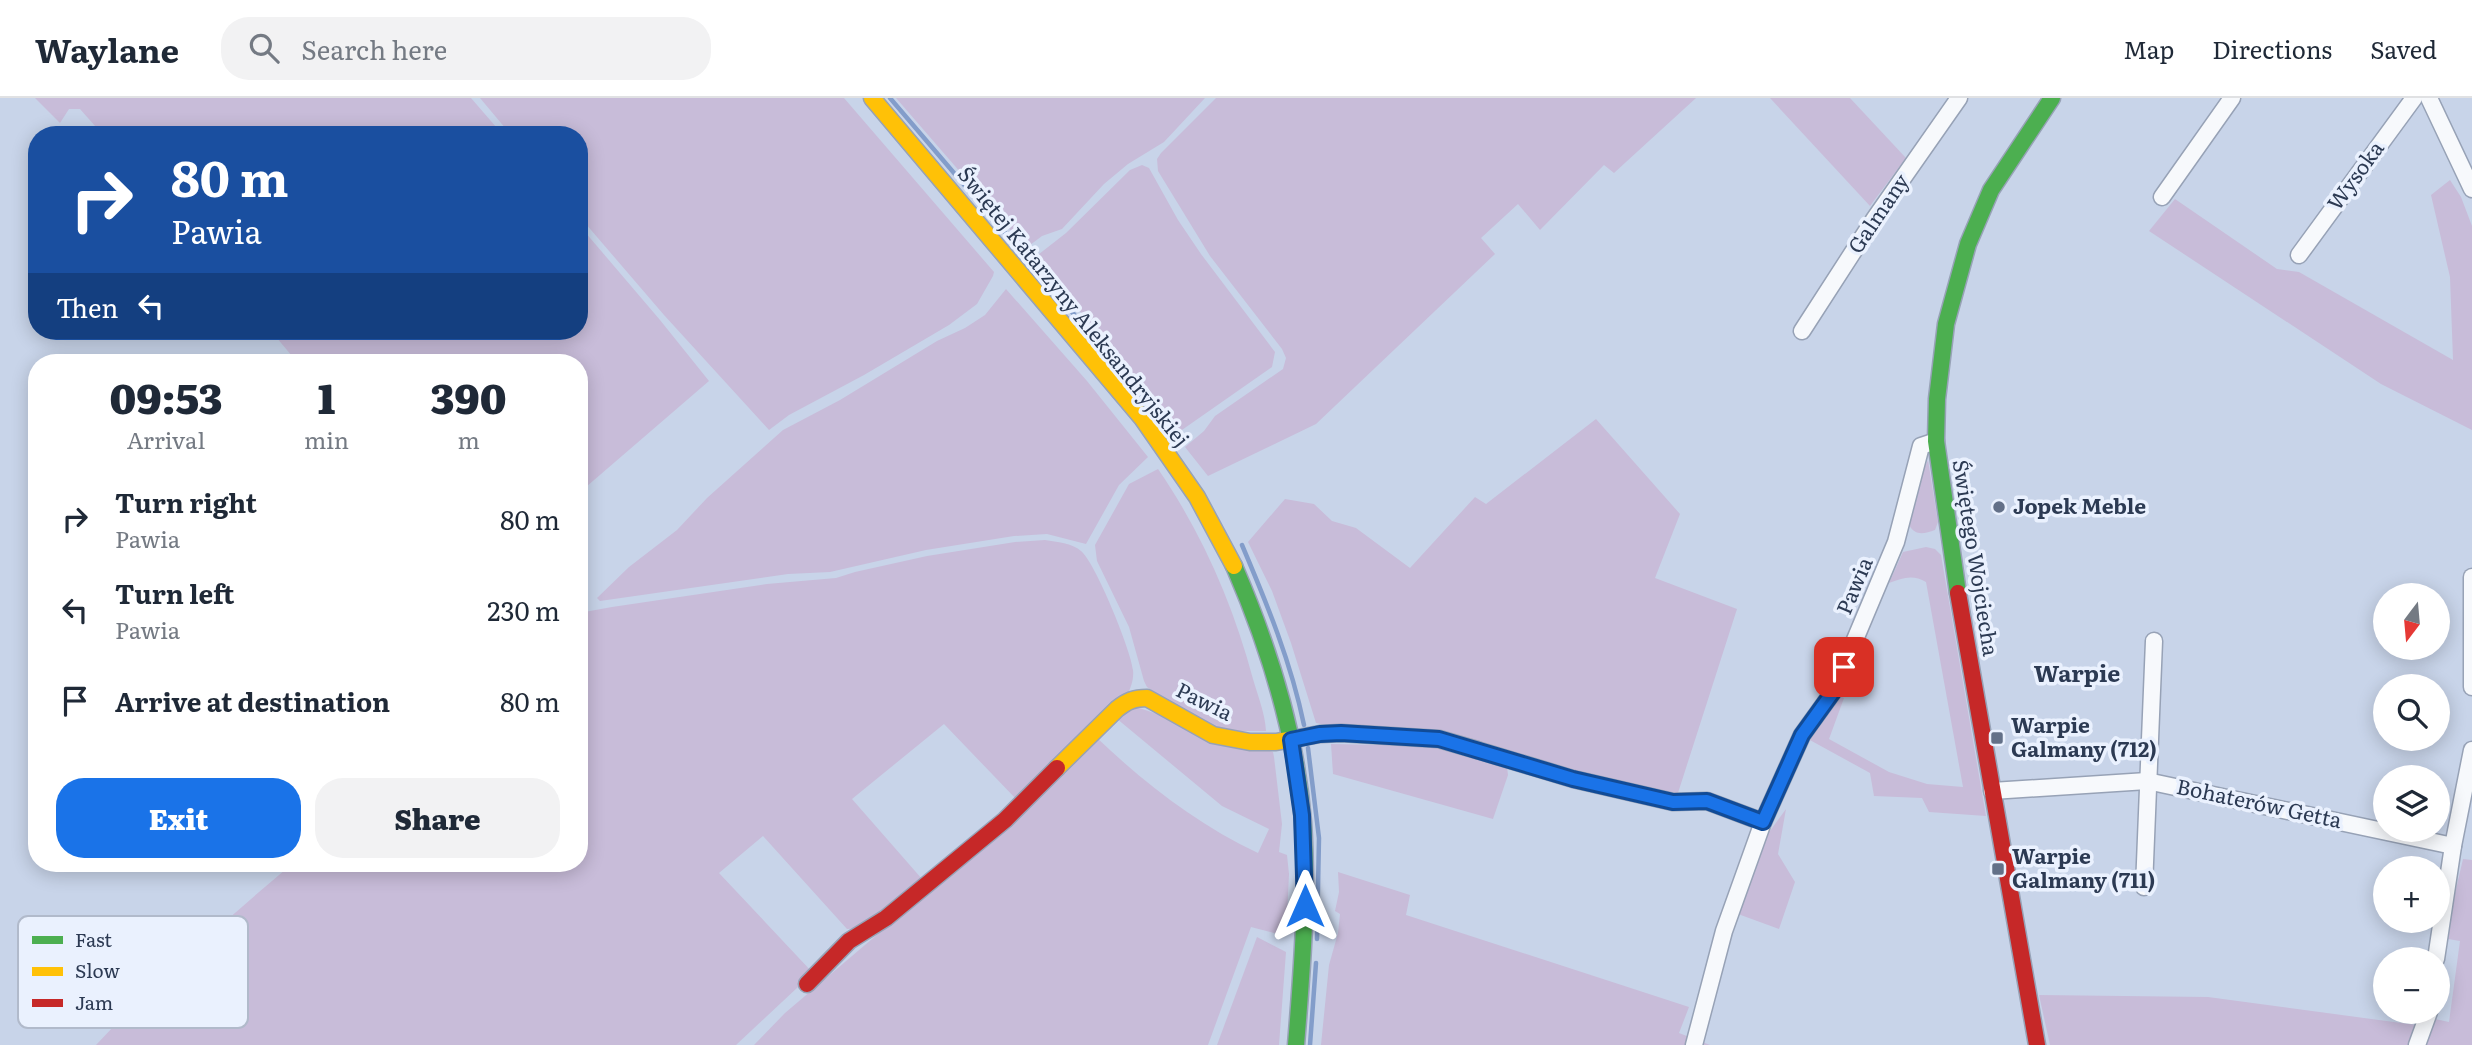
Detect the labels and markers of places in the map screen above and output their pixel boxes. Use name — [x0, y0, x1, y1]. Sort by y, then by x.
place label: Jopek Meble — [2013, 489, 2146, 520]
marker: Jopek Meble — [1991, 499, 2007, 515]
pin — [1814, 637, 1874, 697]
place label: Warpie Galmany (712) — [2011, 708, 2157, 763]
marker: Warpie Galmany (712) — [1989, 730, 2005, 746]
place label: Warpie Galmany (711) — [2012, 839, 2155, 894]
marker: Warpie Galmany (711) — [1990, 861, 2006, 877]

